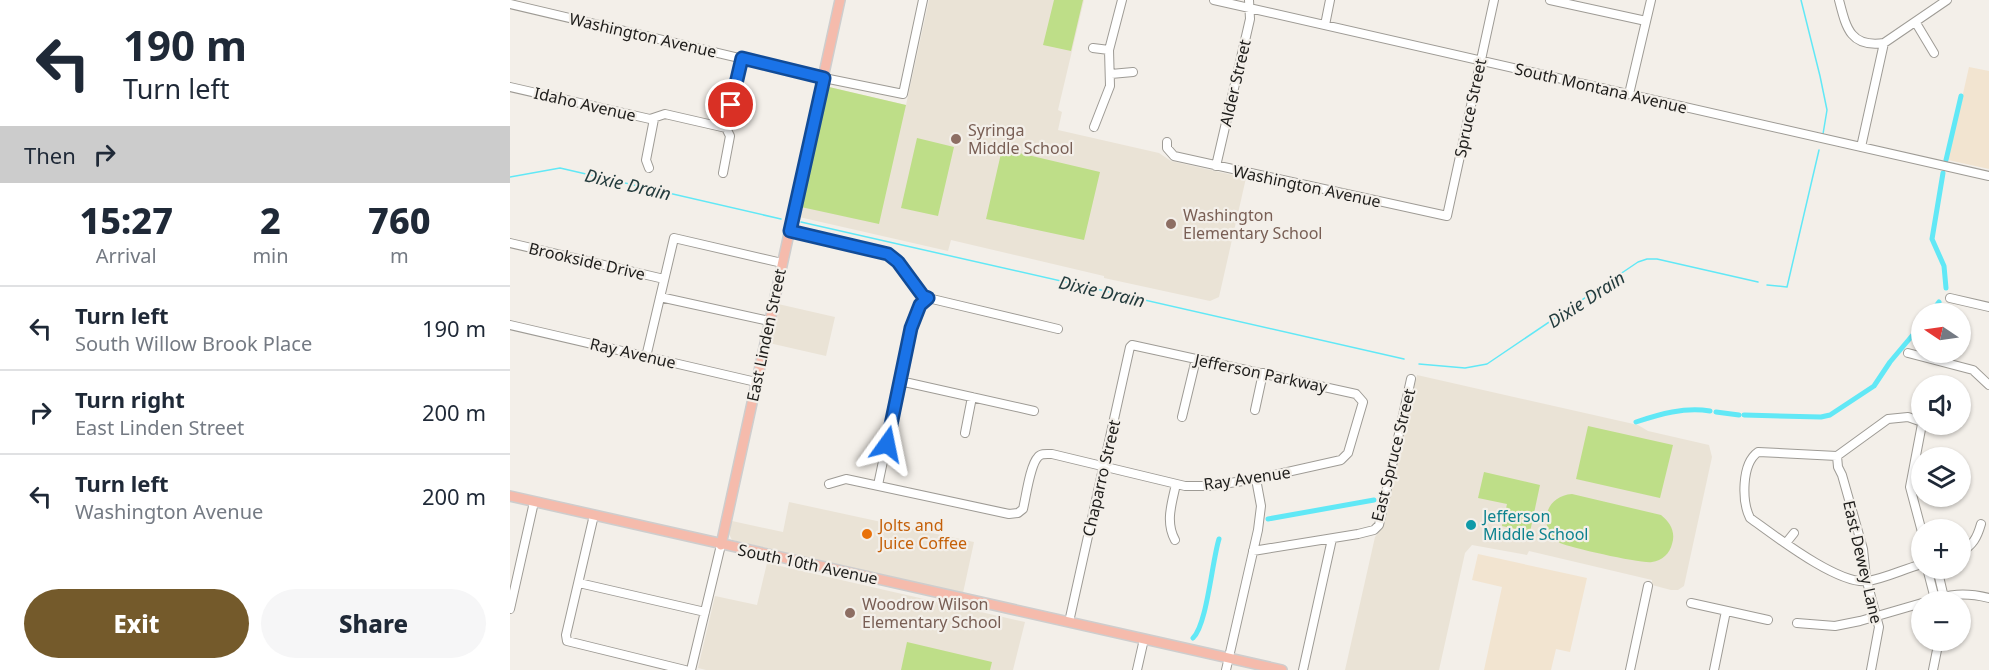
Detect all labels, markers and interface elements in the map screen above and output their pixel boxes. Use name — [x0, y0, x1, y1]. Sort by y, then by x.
street label: Washington Avenue — [567, 7, 719, 63]
text: 190 m — [123, 16, 247, 73]
icon: left — [24, 24, 102, 102]
street label: Alder Street — [1214, 37, 1256, 129]
street label: Spruce Street — [1449, 56, 1491, 160]
street label: South Montana Avenue — [1513, 57, 1689, 119]
text: Turn left — [123, 70, 229, 107]
pin — [705, 79, 756, 130]
street label: Idaho Avenue — [532, 82, 638, 126]
icon: arrive — [714, 88, 747, 121]
place label: Syringa Middle School — [968, 119, 1073, 159]
marker: Syringa Middle School — [949, 132, 963, 146]
icon: right — [88, 138, 121, 171]
text: Then — [24, 140, 76, 170]
street label: Washington Avenue — [1231, 160, 1383, 212]
water label: Dixie Drain — [583, 162, 673, 206]
text: 15:27 — [79, 196, 173, 245]
text: 2 — [260, 196, 281, 245]
text: 760 — [368, 196, 431, 245]
place label: Washington Elementary School — [1183, 204, 1322, 244]
marker: Washington Elementary School — [1164, 217, 1178, 231]
street label: Brookside Drive — [527, 237, 647, 285]
text: Arrival — [96, 242, 157, 269]
text: min — [252, 242, 289, 269]
text: m — [390, 242, 409, 269]
water label: Dixie Drain — [1543, 265, 1629, 333]
street label: East Linden Street — [741, 266, 791, 404]
water label: Dixie Drain — [1057, 269, 1147, 313]
text: Turn left — [75, 300, 169, 330]
north arrow — [1911, 303, 1971, 363]
map controls — [1911, 303, 1971, 651]
icon: left — [24, 312, 57, 345]
text: 190 m — [422, 313, 486, 343]
text: South Willow Brook Place — [75, 330, 312, 357]
street label: Ray Avenue — [588, 332, 678, 374]
street label: Jefferson Parkway — [1191, 348, 1330, 398]
button: sound — [1911, 375, 1971, 435]
text: Turn right — [75, 384, 185, 414]
street label: East Spruce Street — [1366, 386, 1420, 524]
icon: right — [24, 396, 57, 429]
text: 200 m — [422, 397, 486, 427]
position arrow — [855, 412, 919, 476]
text: East Linden Street — [75, 414, 244, 441]
street label: Chaparro Street — [1077, 417, 1125, 539]
button: layers — [1911, 447, 1971, 507]
street label: Ray Avenue — [1202, 461, 1292, 495]
text: Turn left — [75, 468, 169, 498]
icon: left — [24, 480, 57, 513]
text: 200 m — [422, 481, 486, 511]
text: Washington Avenue — [75, 498, 263, 525]
street label: East Dewey Lane — [1838, 498, 1888, 626]
place label: Jefferson Middle School — [1481, 505, 1588, 545]
place label: Jolts and Juice Coffee — [877, 514, 967, 554]
marker: Jefferson Middle School — [1464, 518, 1478, 532]
button: + — [1911, 519, 1971, 579]
marker: Jolts and Juice Coffee — [860, 527, 874, 541]
street label: South 10th Avenue — [736, 538, 880, 590]
button: Exit — [24, 589, 249, 658]
button: Share — [261, 589, 486, 658]
button: − — [1911, 591, 1971, 651]
place label: Woodrow Wilson Elementary School — [862, 593, 1001, 633]
marker: Woodrow Wilson Elementary School — [843, 606, 857, 620]

